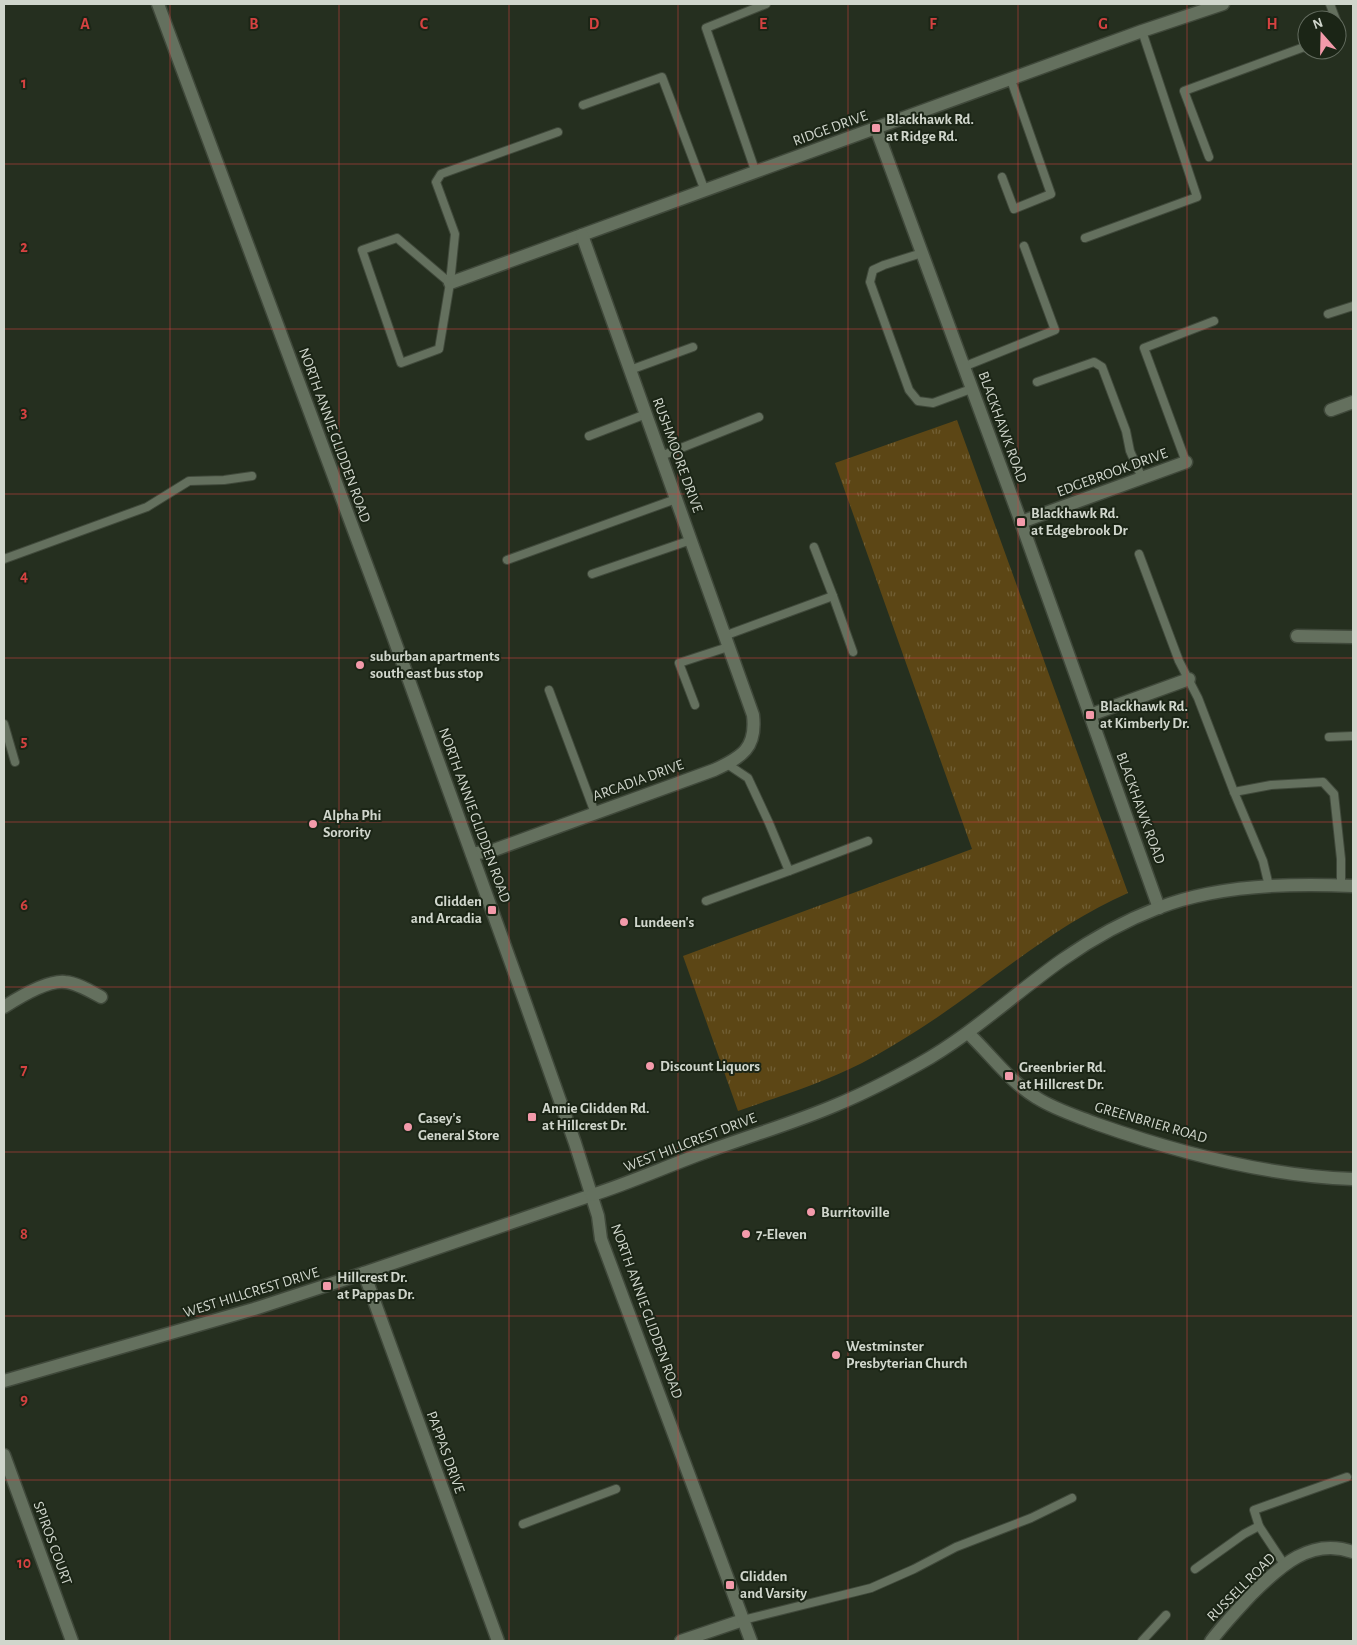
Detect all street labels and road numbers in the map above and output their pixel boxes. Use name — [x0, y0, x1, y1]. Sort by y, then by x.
street label: RIDGE DRIVE — [791, 108, 869, 149]
street label: NORTH ANNIE GLIDDEN ROAD — [296, 346, 373, 525]
street label: BLACKHAWK ROAD — [975, 369, 1030, 485]
street label: RUSHMOORE DRIVE — [650, 396, 705, 515]
street label: EDGEBROOK DRIVE — [1055, 445, 1170, 499]
street label: NORTH ANNIE GLIDDEN ROAD — [436, 726, 513, 905]
street label: BLACKHAWK ROAD — [1113, 750, 1168, 866]
street label: ARCADIA DRIVE — [591, 757, 686, 804]
street label: GREENBRIER ROAD — [1093, 1099, 1209, 1146]
street label: WEST HILLCREST DRIVE — [622, 1110, 759, 1175]
street label: NORTH ANNIE GLIDDEN ROAD — [608, 1222, 685, 1401]
street label: WEST HILLCREST DRIVE — [182, 1265, 321, 1320]
street label: PAPPAS DRIVE — [424, 1409, 467, 1495]
street label: SPIROS COURT — [30, 1499, 75, 1588]
street label: RUSSELL ROAD — [1204, 1550, 1279, 1624]

